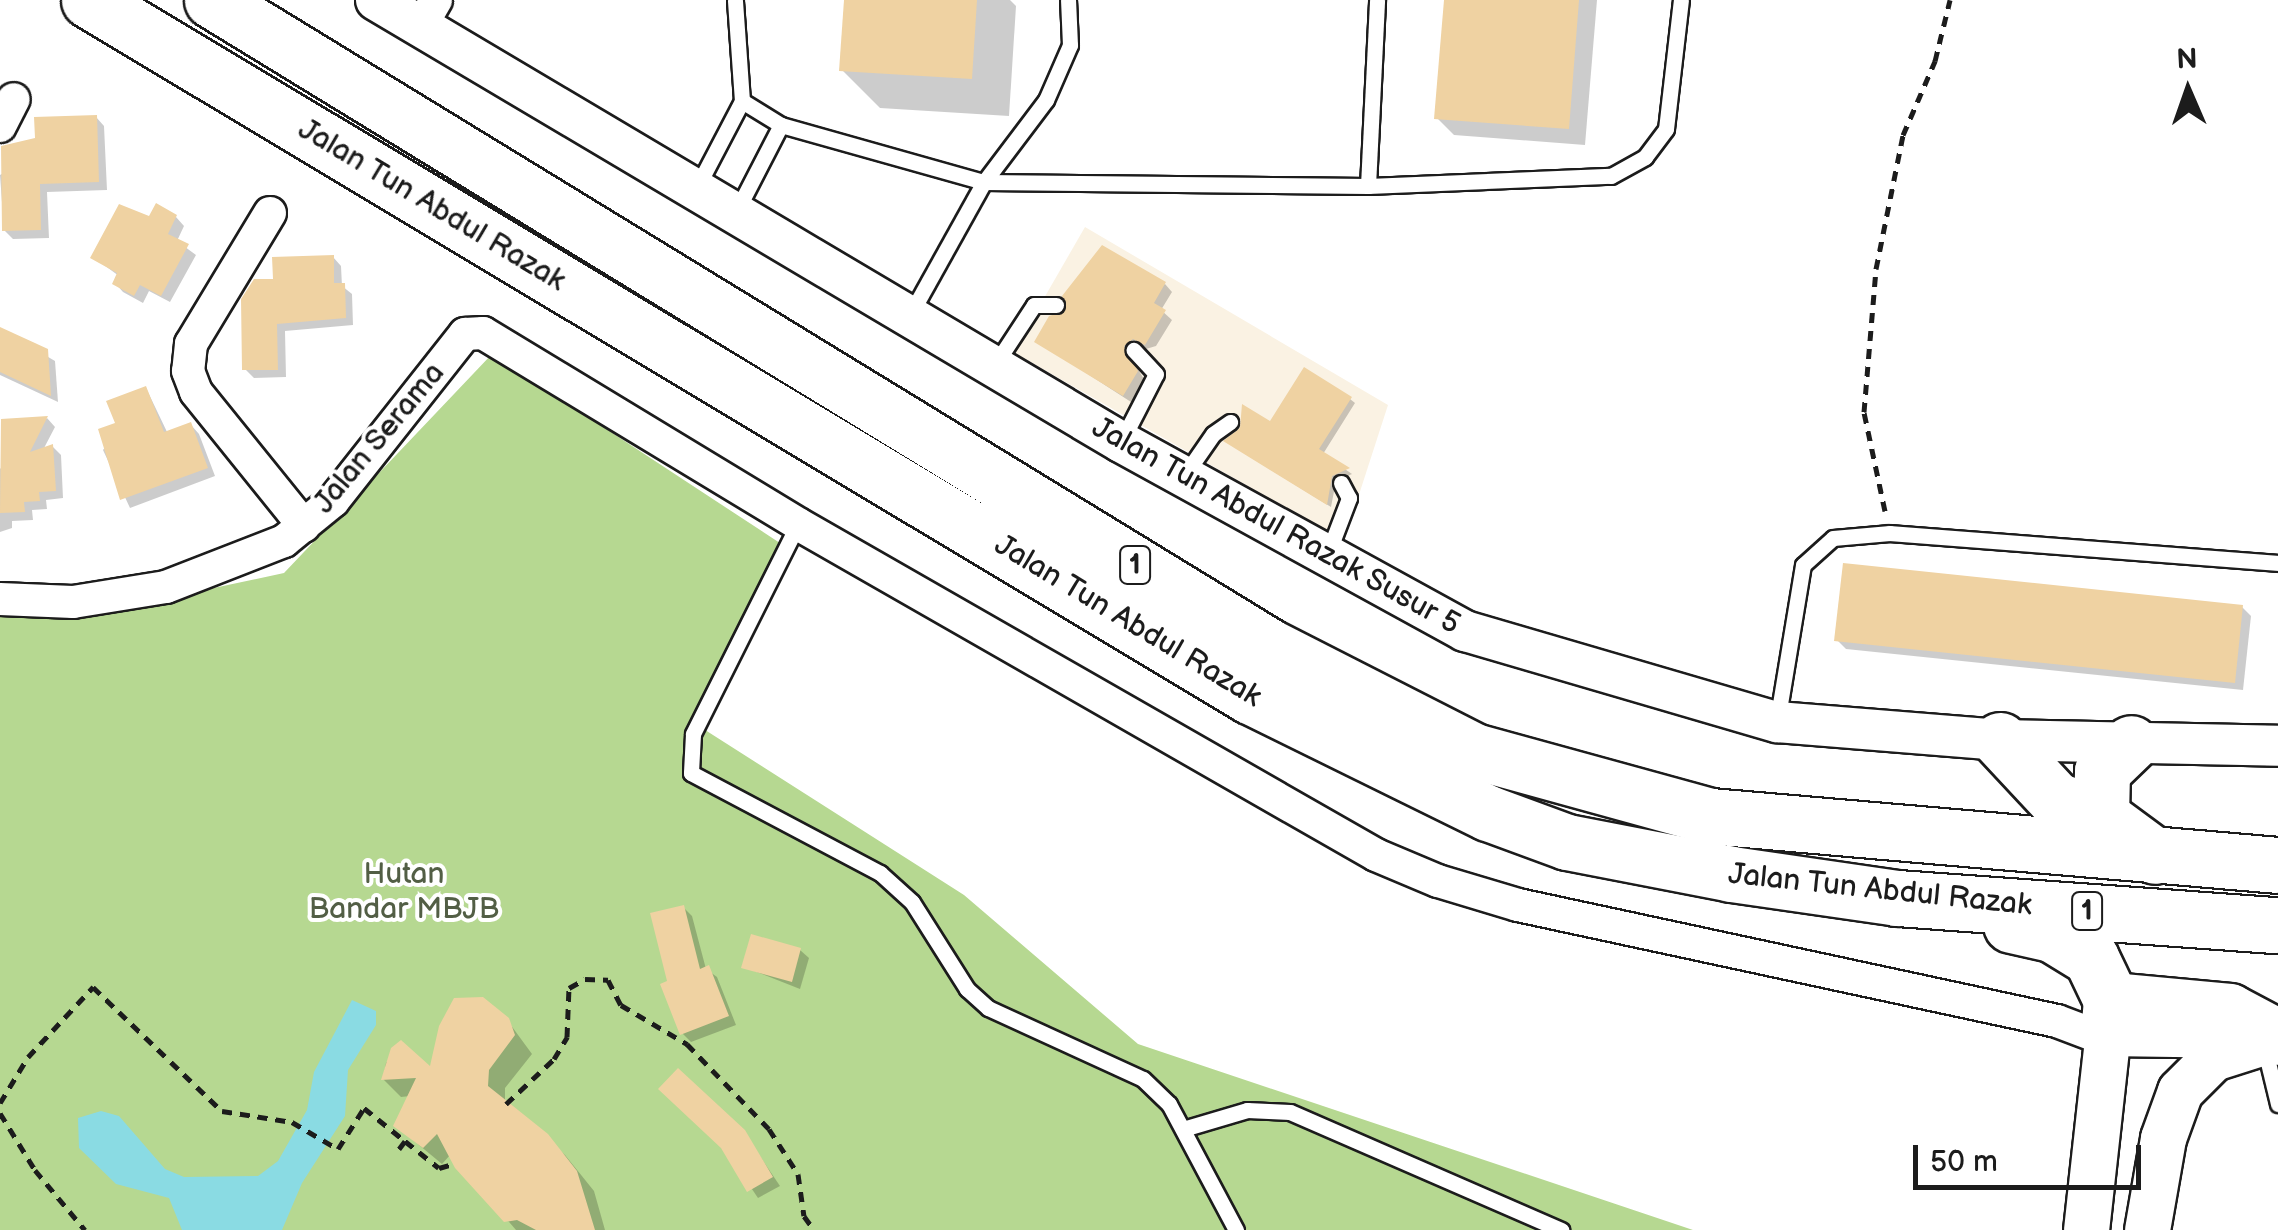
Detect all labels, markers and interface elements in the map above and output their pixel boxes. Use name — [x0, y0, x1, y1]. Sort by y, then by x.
north arrow — [2138, 40, 2238, 140]
text: N — [2176, 43, 2198, 76]
street label: Jalan Tun Abdul Razak — [292, 111, 572, 299]
street label: Jalan Serama — [306, 355, 452, 521]
street label: Jalan Tun Abdul Razak Susur 5 — [1085, 409, 1467, 643]
street label: Jalan Tun Abdul Razak — [988, 527, 1268, 715]
road number: 1 — [1118, 542, 1152, 588]
park label: Hutan Bandar MBJB — [309, 856, 499, 926]
street label: Jalan Tun Abdul Razak — [1726, 856, 2034, 924]
road number: 1 — [2070, 888, 2104, 934]
scale bar — [1918, 1125, 2146, 1187]
text: 50 m — [1930, 1144, 1998, 1180]

